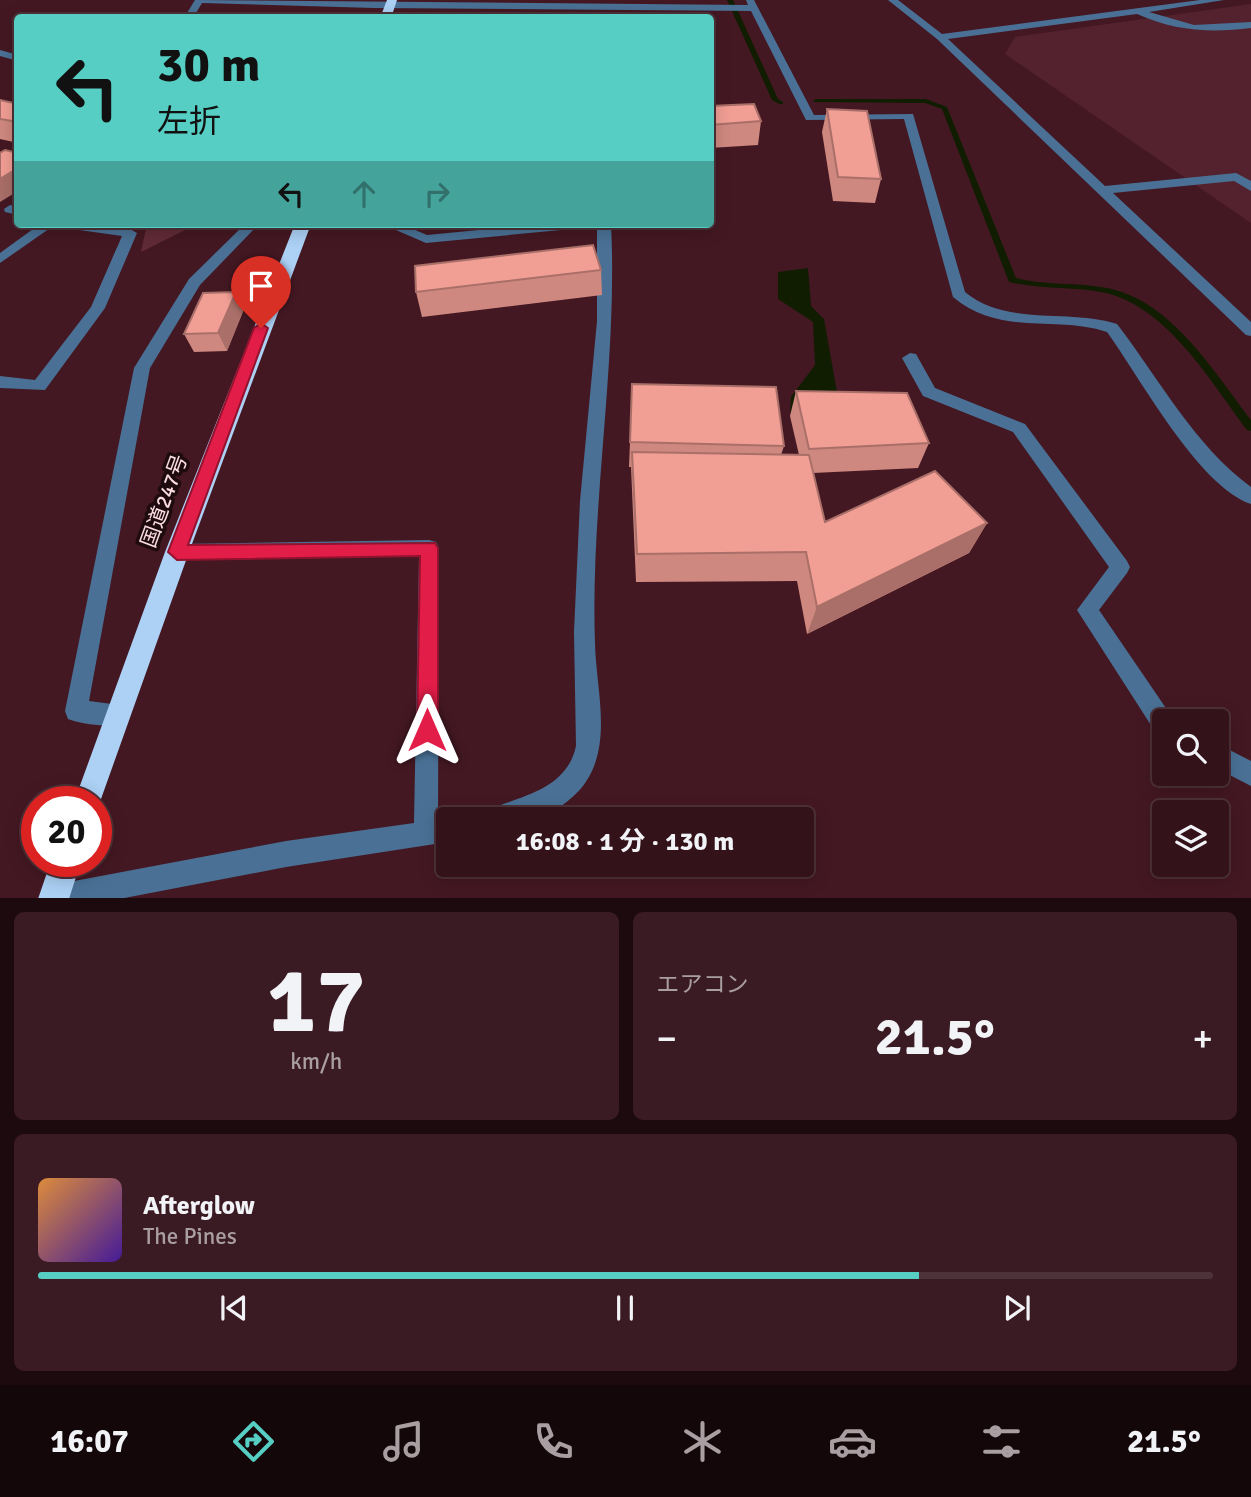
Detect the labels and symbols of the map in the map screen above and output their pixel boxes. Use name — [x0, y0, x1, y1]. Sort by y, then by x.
pin — [231, 256, 291, 328]
street label: 国道247号 — [135, 451, 193, 551]
position arrow — [390, 693, 464, 767]
speed limit sign: 20 — [21, 786, 112, 877]

